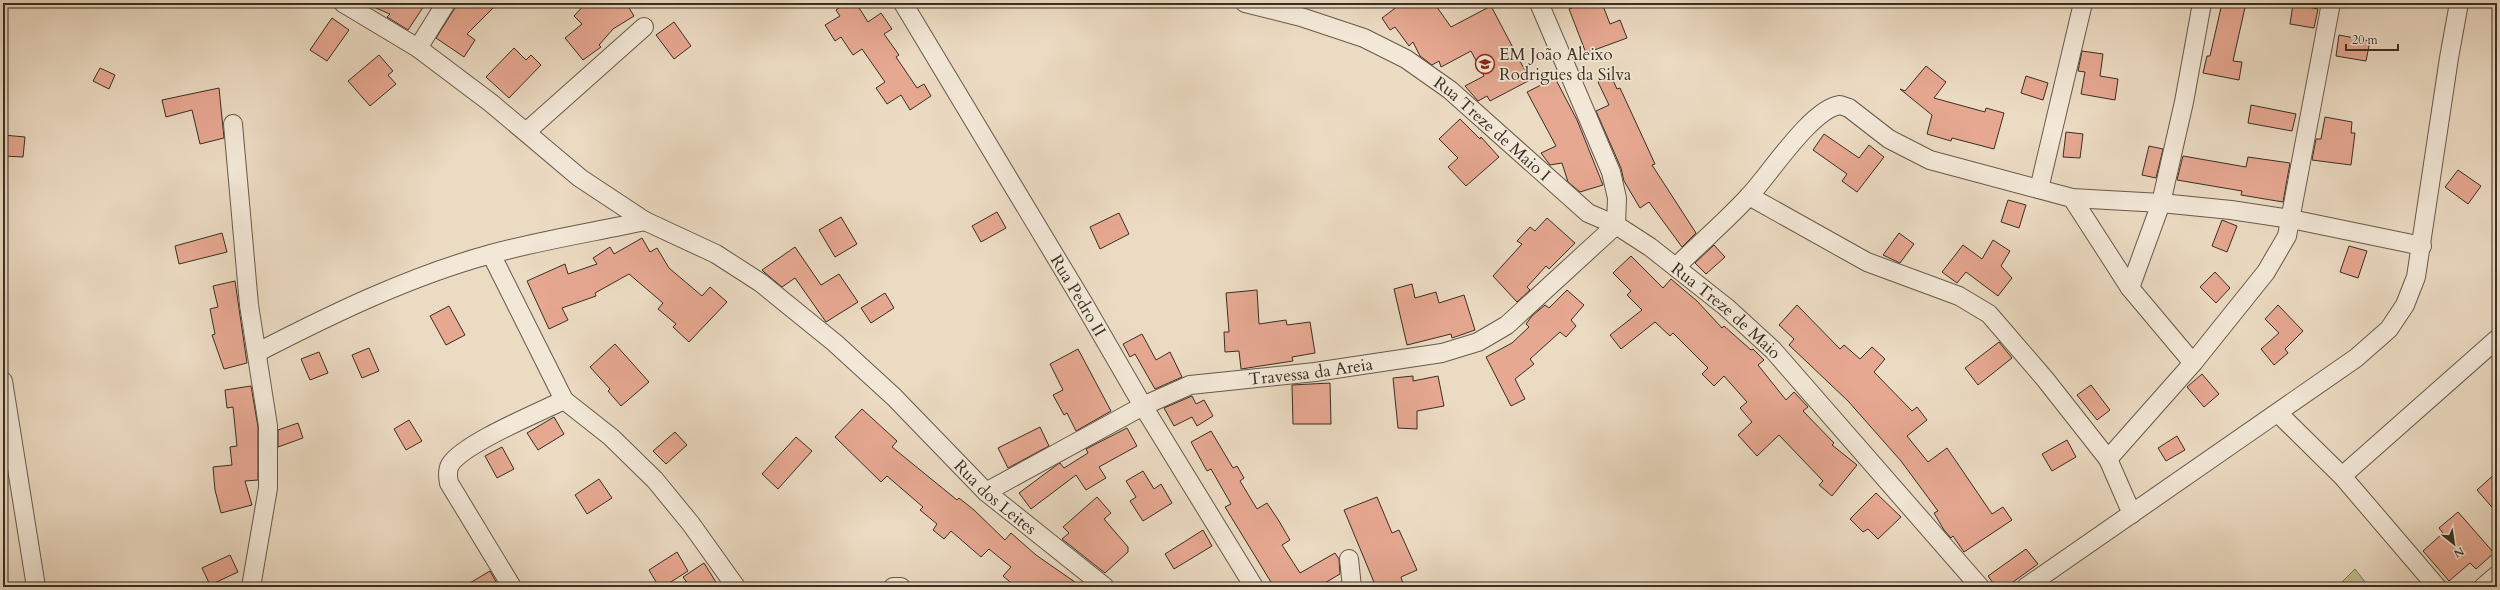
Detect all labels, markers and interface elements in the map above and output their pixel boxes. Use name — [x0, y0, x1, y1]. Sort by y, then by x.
scale bar — [2346, 26, 2398, 52]
text: 20 m — [2352, 32, 2379, 48]
place label: EM João Aleixo Rodrigues da Silva — [1499, 43, 1632, 86]
school or university icon: EM João Aleixo Rodrigues da Silva — [1474, 53, 1496, 75]
street label: Rua Treze de Maio I — [1429, 71, 1556, 186]
street label: Rua Pedro II — [1045, 250, 1111, 341]
street label: Rua Treze de Maio — [1666, 257, 1786, 364]
street label: Travessa da Areia — [1248, 352, 1375, 391]
street label: Rua dos Leites — [949, 455, 1042, 540]
north arrow — [2434, 524, 2474, 564]
text: N — [2450, 543, 2467, 561]

